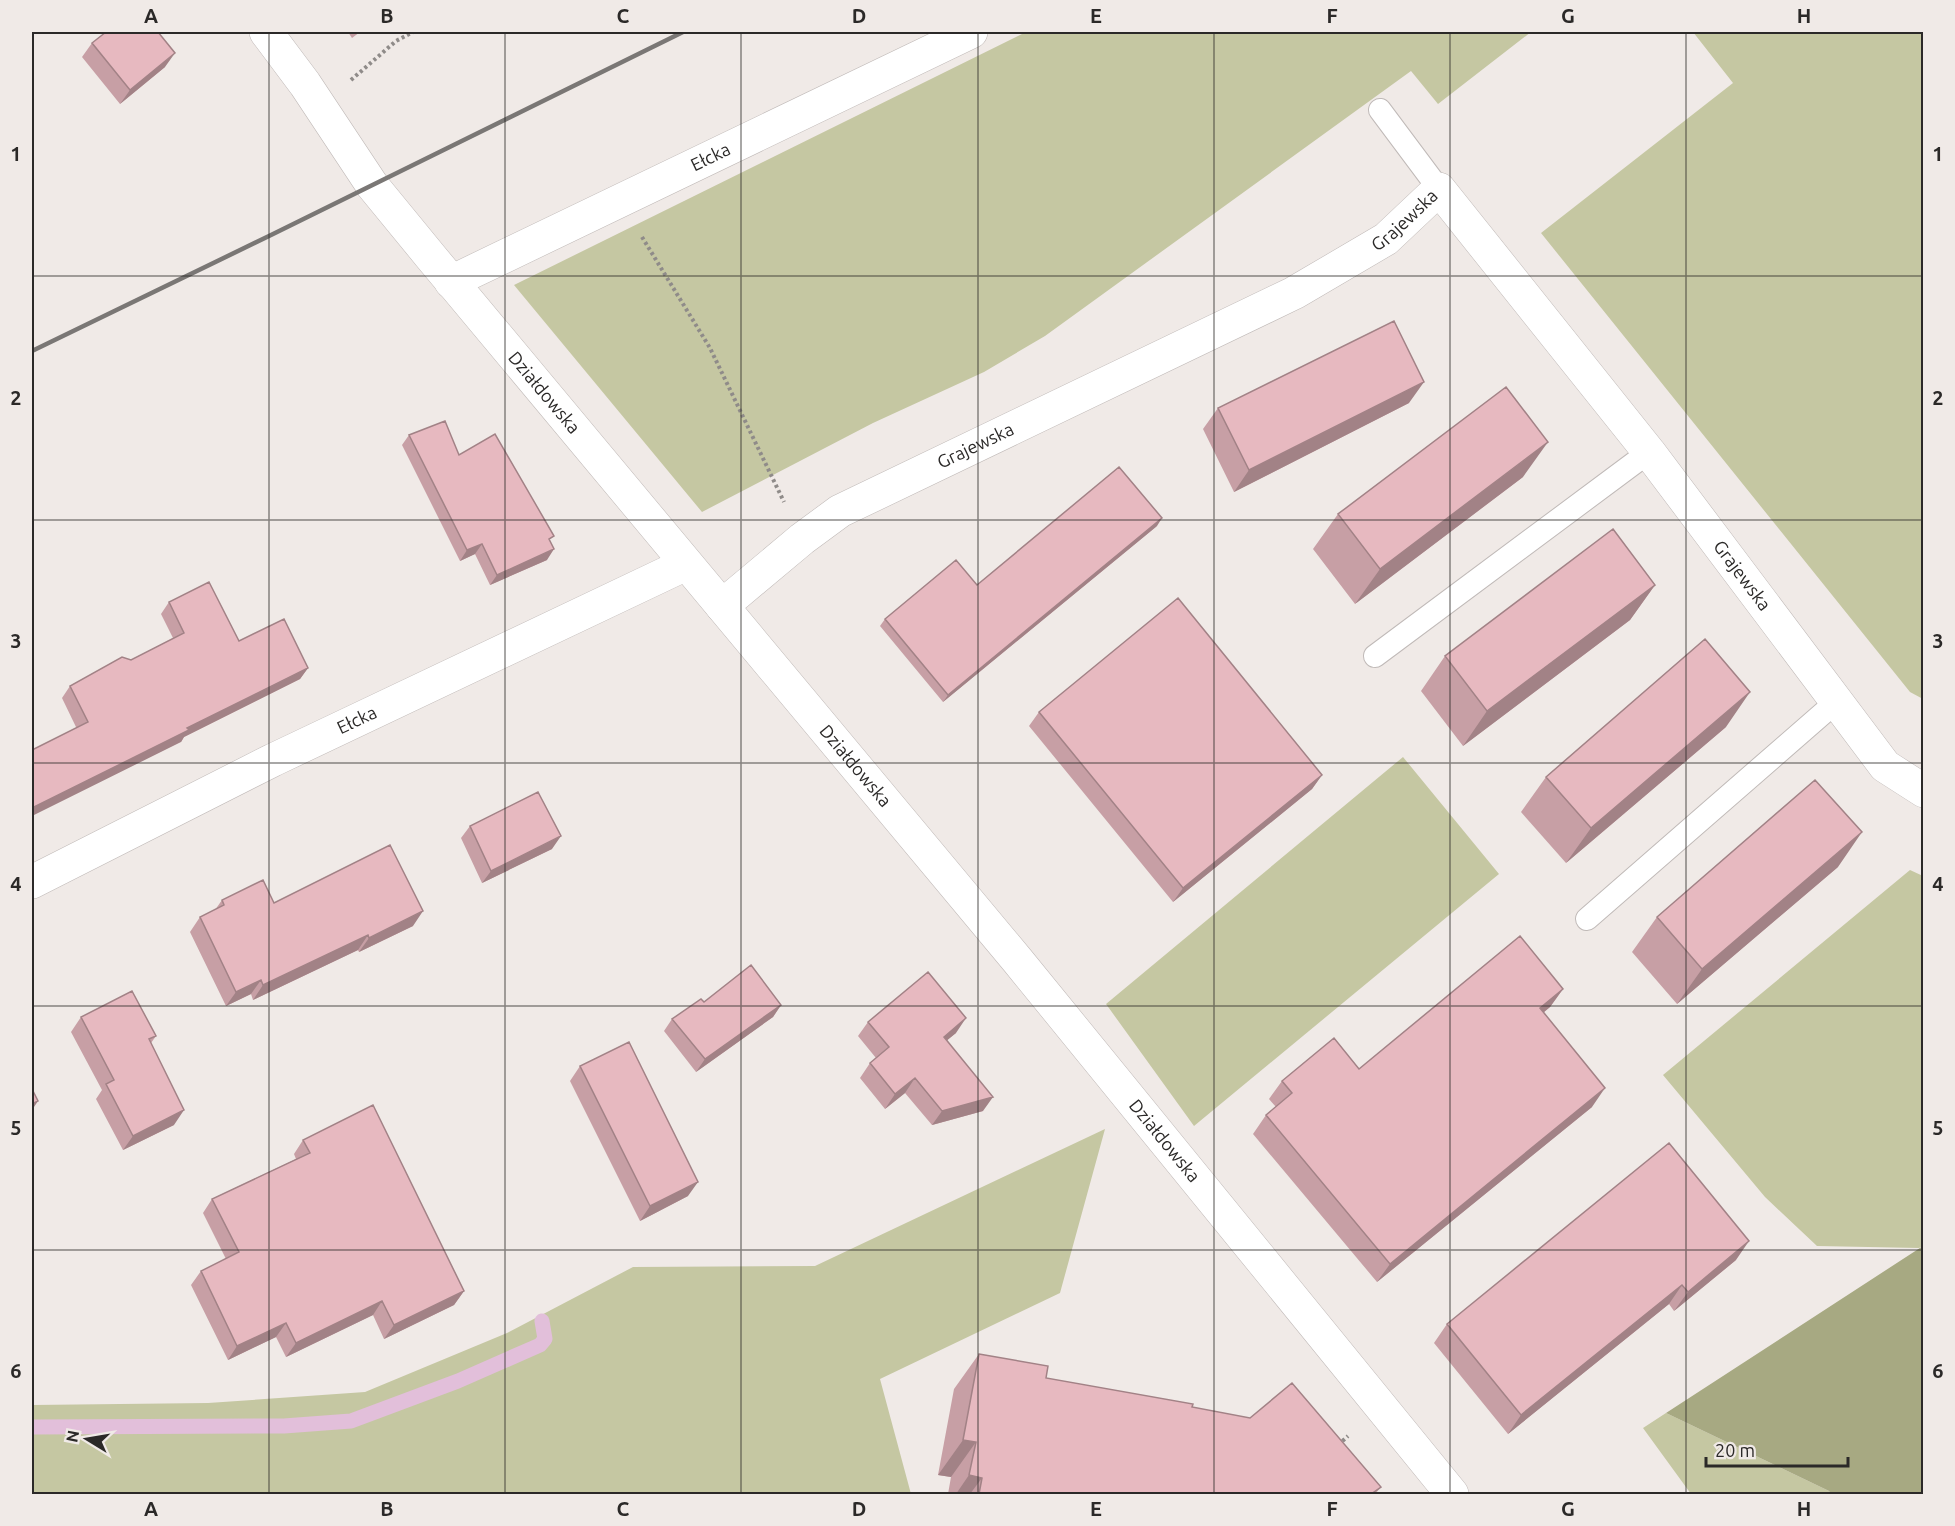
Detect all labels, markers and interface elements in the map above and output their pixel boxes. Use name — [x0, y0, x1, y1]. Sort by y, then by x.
text: A — [144, 4, 158, 27]
text: B — [380, 4, 394, 27]
text: C — [617, 4, 630, 27]
text: D — [852, 4, 866, 27]
text: E — [1090, 4, 1102, 27]
text: F — [1326, 4, 1338, 27]
text: G — [1561, 4, 1575, 27]
text: H — [1797, 4, 1811, 27]
street label: Ełcka — [687, 138, 733, 174]
text: 1 — [10, 142, 22, 165]
text: 1 — [1932, 142, 1944, 165]
street label: Grajewska — [1367, 185, 1441, 254]
street label: Działdowska — [505, 347, 585, 437]
text: 2 — [10, 386, 22, 409]
text: 2 — [1932, 386, 1944, 409]
street label: Grajewska — [934, 418, 1017, 472]
street label: Grajewska — [1710, 536, 1776, 614]
text: 3 — [10, 629, 22, 652]
text: 3 — [1932, 629, 1944, 652]
street label: Ełcka — [333, 701, 380, 737]
street label: Działdowska — [816, 720, 896, 810]
text: 4 — [10, 872, 22, 895]
text: 4 — [1932, 872, 1944, 895]
street label: Działdowska — [1126, 1095, 1205, 1186]
text: 5 — [10, 1116, 22, 1139]
text: 5 — [1932, 1116, 1944, 1139]
text: 6 — [10, 1359, 22, 1382]
text: 6 — [1932, 1359, 1944, 1382]
north arrow — [57, 1409, 117, 1469]
text: N — [62, 1429, 82, 1444]
scale bar — [1706, 1430, 1848, 1468]
text: 20 m — [1715, 1440, 1755, 1460]
text: A — [144, 1497, 158, 1520]
text: B — [380, 1497, 394, 1520]
text: C — [617, 1497, 630, 1520]
text: D — [852, 1497, 866, 1520]
text: E — [1090, 1497, 1102, 1520]
text: F — [1326, 1497, 1338, 1520]
text: G — [1561, 1497, 1575, 1520]
text: H — [1797, 1497, 1811, 1520]

